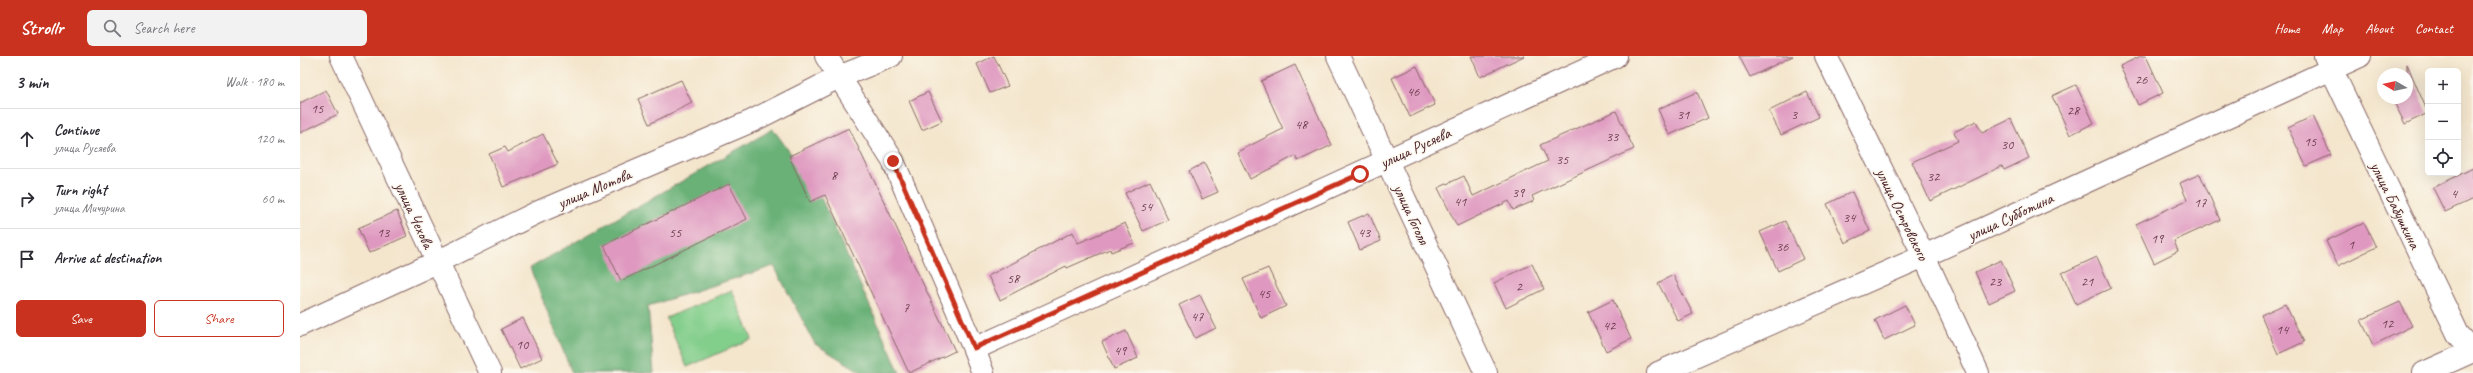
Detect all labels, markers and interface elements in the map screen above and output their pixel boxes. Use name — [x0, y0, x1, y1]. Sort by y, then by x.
search box — [87, 10, 367, 46]
text: Strollr — [20, 16, 63, 40]
icon: search — [101, 17, 123, 39]
text: Search here — [133, 19, 195, 38]
text: Home — [2274, 20, 2300, 37]
text: Map — [2322, 20, 2343, 37]
text: About — [2365, 20, 2393, 37]
text: Contact — [2415, 20, 2453, 37]
north arrow — [2377, 68, 2413, 104]
map controls — [2425, 68, 2461, 176]
button: + — [2425, 68, 2461, 104]
house number: 26 — [2135, 71, 2148, 88]
text: 3 min — [16, 72, 49, 93]
text: Walk · 180 m — [225, 74, 284, 90]
house number: 46 — [1407, 83, 1420, 100]
house number: 15 — [311, 100, 324, 117]
house number: 28 — [2067, 102, 2081, 119]
button: − — [2425, 104, 2461, 140]
house number: 31 — [1677, 106, 1690, 123]
house number: 3 — [1791, 106, 1799, 123]
house number: 48 — [1295, 116, 1309, 133]
text: Continue — [54, 121, 99, 140]
street label: улица Русяева — [1376, 122, 1455, 173]
icon: ahead — [16, 128, 38, 150]
house number: 33 — [1606, 128, 1620, 145]
text: 120 m — [256, 131, 284, 147]
house number: 15 — [2304, 133, 2317, 150]
house number: 30 — [2001, 136, 2015, 153]
text: улица Русяева — [54, 140, 115, 156]
button: locate — [2425, 140, 2461, 176]
house number: 35 — [1556, 151, 1569, 168]
route end — [884, 152, 902, 170]
street label: улица Бабушкина — [2365, 158, 2425, 253]
street label: улица Мотова — [554, 164, 635, 214]
street label: улица Островского — [1871, 164, 1934, 265]
route start — [1351, 165, 1369, 183]
house number: 8 — [831, 167, 839, 184]
house number: 32 — [1927, 168, 1941, 185]
street label: улица Чехова — [390, 178, 439, 253]
street label: улица Гоголя — [1388, 180, 1434, 249]
text: Turn right — [54, 181, 107, 200]
house number: 39 — [1512, 184, 1526, 201]
house number: 4 — [2451, 185, 2459, 202]
icon: right — [16, 188, 38, 210]
street label: улица Субботина — [1964, 188, 2057, 246]
text: 60 m — [262, 191, 284, 207]
house number: 41 — [1454, 193, 1467, 210]
house number: 17 — [2194, 194, 2207, 211]
house number: 54 — [1140, 198, 1154, 215]
text: улица Мичурина — [54, 200, 125, 216]
house number: 34 — [1843, 209, 1857, 226]
house number: 13 — [377, 224, 391, 241]
house number: 55 — [669, 224, 682, 241]
house number: 43 — [1358, 224, 1372, 241]
house number: 19 — [2151, 230, 2165, 247]
house number: 1 — [2348, 236, 2355, 253]
house number: 36 — [1776, 238, 1789, 255]
icon: arrive — [16, 248, 38, 270]
text: Arrive at destination — [54, 249, 161, 268]
house number: 58 — [1007, 270, 1021, 287]
house number: 23 — [1989, 273, 2003, 290]
house number: 21 — [2081, 273, 2094, 290]
house number: 2 — [1516, 278, 1524, 295]
house number: 45 — [1258, 285, 1271, 302]
house number: 7 — [903, 299, 910, 316]
button: Save — [16, 300, 146, 337]
button: Share — [154, 300, 284, 337]
house number: 47 — [1191, 308, 1204, 325]
house number: 12 — [2381, 315, 2395, 332]
house number: 42 — [1603, 317, 1617, 334]
house number: 14 — [2276, 321, 2290, 338]
house number: 10 — [516, 336, 530, 353]
house number: 49 — [1114, 342, 1128, 359]

